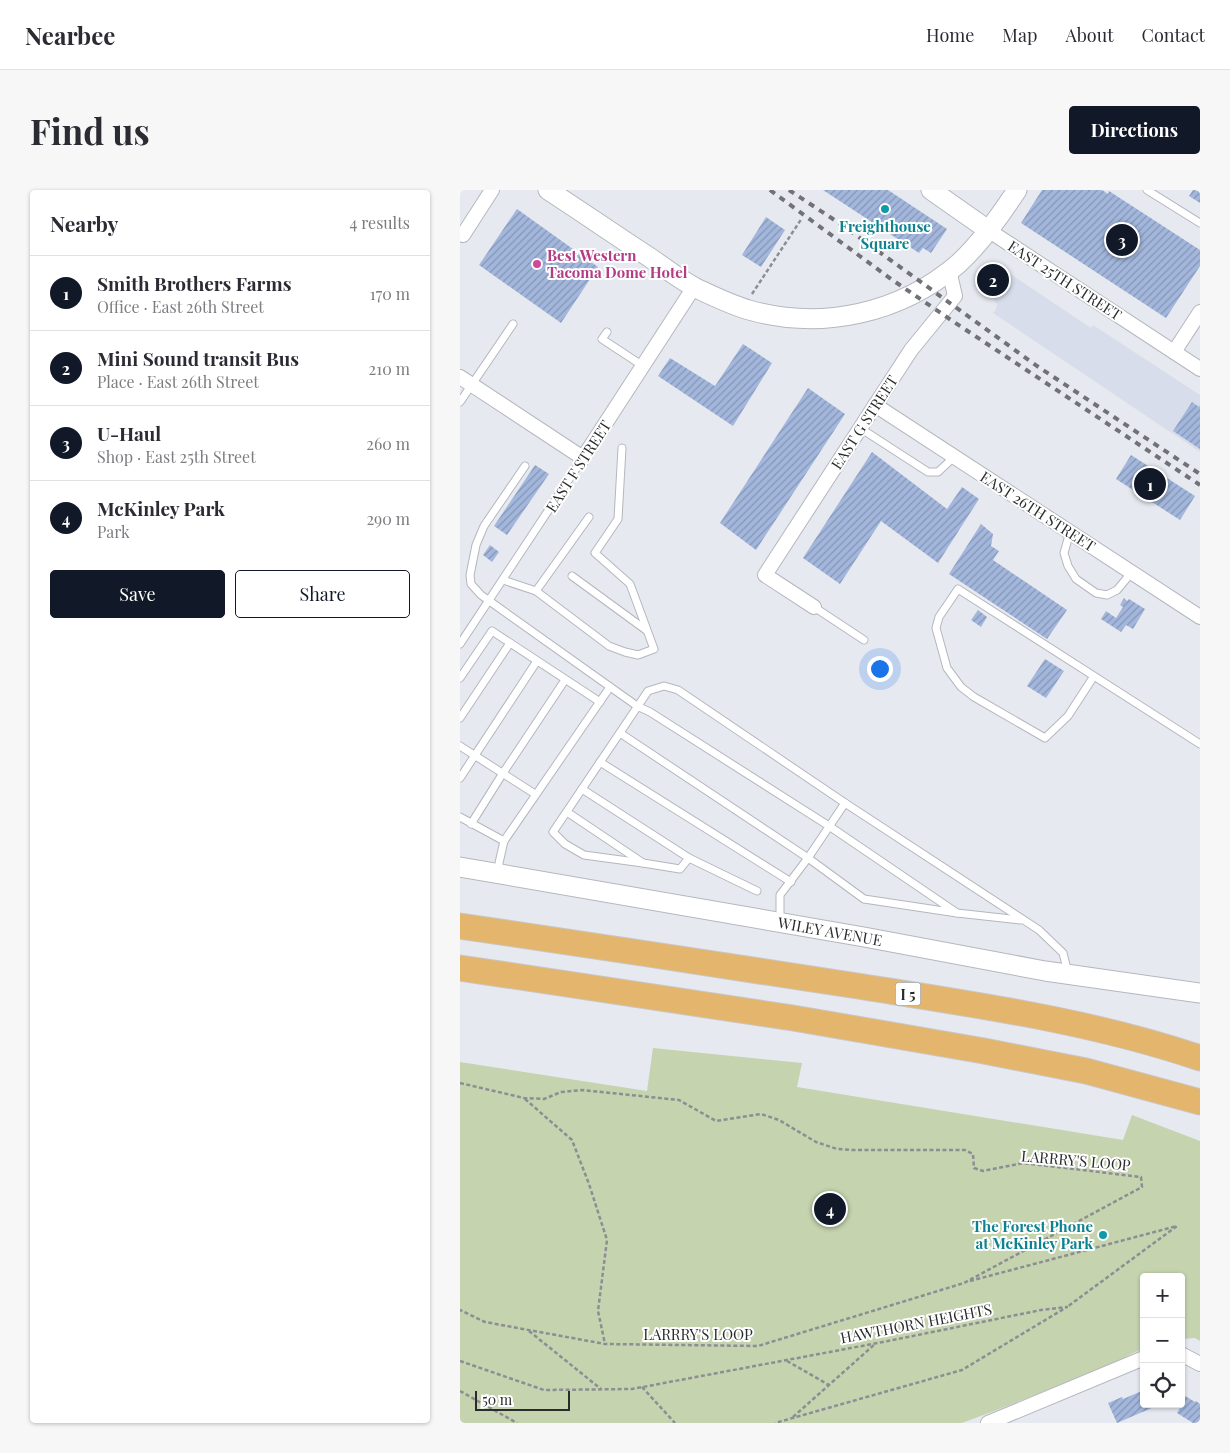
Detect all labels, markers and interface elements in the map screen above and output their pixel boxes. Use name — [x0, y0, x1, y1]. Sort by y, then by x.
text: Nearbee — [25, 19, 115, 51]
text: Home — [926, 23, 974, 47]
text: Map — [1002, 23, 1037, 47]
text: About — [1065, 23, 1114, 47]
text: Contact — [1142, 23, 1205, 47]
button: Directions — [1069, 106, 1200, 154]
text: Find us — [30, 107, 150, 154]
marker: Freighthouse Square — [879, 203, 891, 215]
text: Nearby — [50, 209, 119, 237]
text: 4 results — [349, 212, 410, 233]
place label: Freighthouse Square — [839, 216, 931, 253]
pin: 3 — [1106, 221, 1138, 259]
street label: EAST 25TH STREET — [1004, 236, 1126, 324]
place label: Best Western Tacoma Dome Hotel — [547, 245, 688, 282]
marker: Best Western Tacoma Dome Hotel — [531, 258, 543, 270]
pin: 2 — [977, 261, 1009, 299]
text: Smith Brothers Farms — [97, 270, 291, 296]
text: 1 — [63, 283, 69, 304]
text: 170 m — [370, 283, 410, 304]
text: Office · East 26th Street — [97, 296, 264, 317]
text: Mini Sound transit Bus — [97, 345, 299, 371]
text: 2 — [62, 358, 70, 379]
text: 210 m — [369, 358, 410, 379]
text: Place · East 26th Street — [97, 371, 259, 392]
street label: EAST G STREET — [826, 371, 902, 473]
street label: EAST F STREET — [541, 416, 615, 516]
text: U-Haul — [97, 420, 161, 446]
text: 3 — [62, 433, 70, 454]
text: 260 m — [366, 433, 410, 454]
text: Shop · East 25th Street — [97, 446, 256, 467]
pin: 1 — [1134, 465, 1166, 503]
street label: EAST 26TH STREET — [977, 466, 1099, 556]
text: McKinley Park — [97, 495, 225, 521]
text: 4 — [62, 508, 70, 529]
text: 290 m — [366, 508, 410, 529]
text: Park — [97, 521, 130, 542]
button: Save — [50, 570, 225, 618]
button: Share — [235, 570, 410, 618]
your location — [867, 656, 893, 682]
street label: WILEY AVENUE — [775, 912, 884, 950]
road number: I 5 — [896, 982, 920, 1006]
street label: LARRRY'S LOOP — [1020, 1145, 1132, 1175]
pin: 4 — [814, 1190, 846, 1228]
place label: The Forest Phone at McKinley Park — [972, 1216, 1093, 1253]
marker: The Forest Phone at McKinley Park — [1097, 1229, 1109, 1241]
map controls — [1140, 1273, 1185, 1408]
button: + — [1140, 1273, 1185, 1318]
street label: HAWTHORN HEIGHTS — [839, 1298, 993, 1348]
button: − — [1140, 1318, 1185, 1363]
street label: LARRRY'S LOOP — [643, 1324, 753, 1344]
button: locate — [1140, 1363, 1185, 1408]
scale bar — [475, 1388, 570, 1411]
text: 50 m — [482, 1390, 512, 1409]

